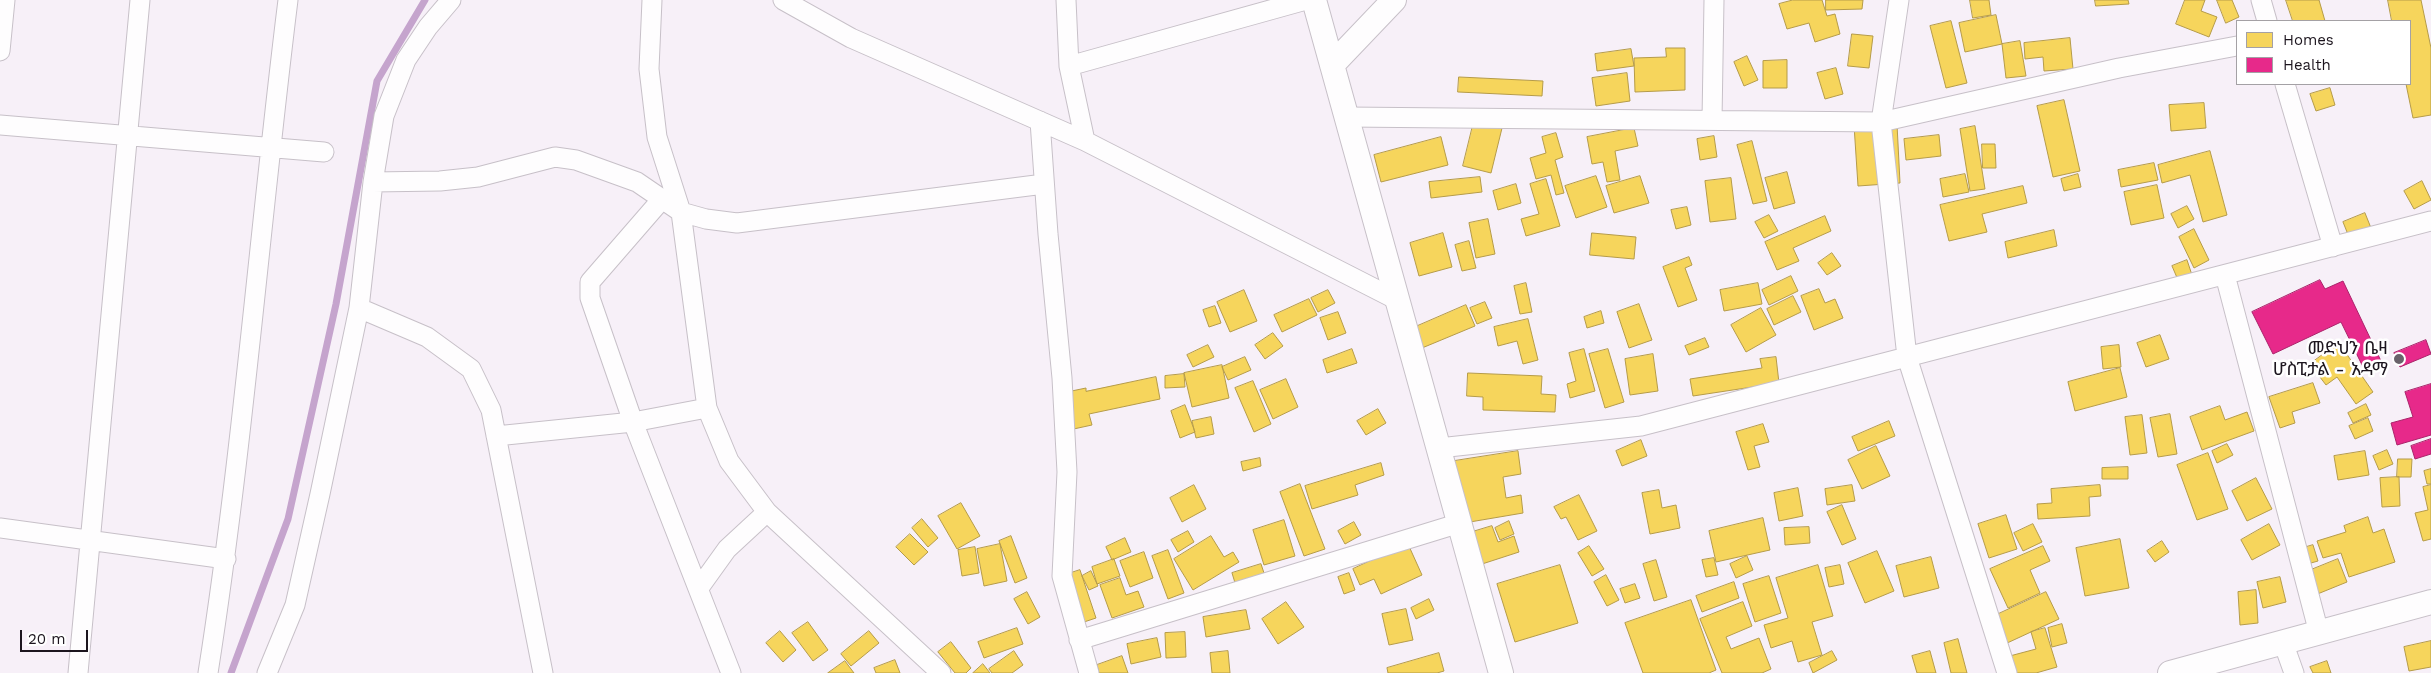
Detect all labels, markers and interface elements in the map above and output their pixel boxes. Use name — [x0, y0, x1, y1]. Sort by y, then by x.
legend — [2236, 20, 2411, 85]
text: Homes — [2283, 31, 2334, 49]
text: Health — [2283, 56, 2331, 74]
place label: መድህን ቤዛ ሆስፒታል - አዳማ — [2273, 338, 2388, 380]
marker: መድህን ቤዛ ሆስፒታል - አዳማ — [2392, 352, 2406, 366]
scale bar — [22, 620, 90, 652]
text: 20 m — [28, 630, 66, 648]

